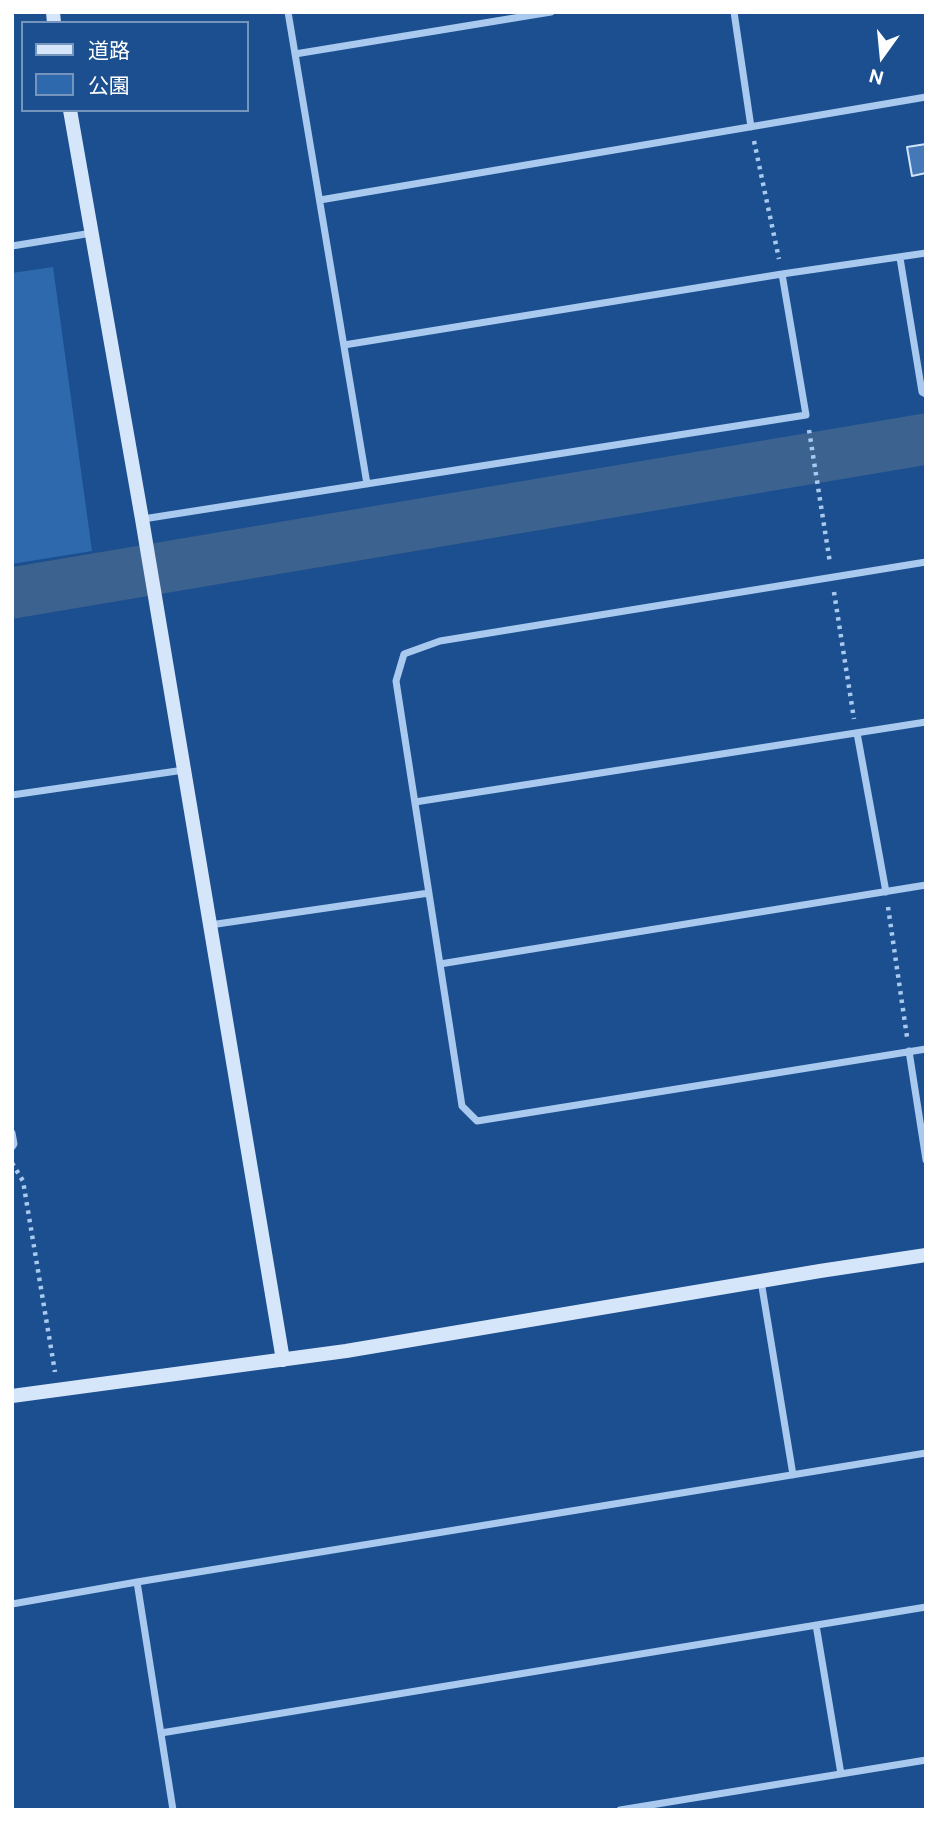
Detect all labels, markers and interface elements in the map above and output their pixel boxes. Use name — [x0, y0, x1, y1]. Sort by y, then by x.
legend — [21, 21, 248, 112]
north arrow — [847, 21, 917, 91]
text: 道路 — [88, 37, 130, 65]
text: N — [867, 63, 886, 91]
text: 公園 — [88, 72, 130, 100]

